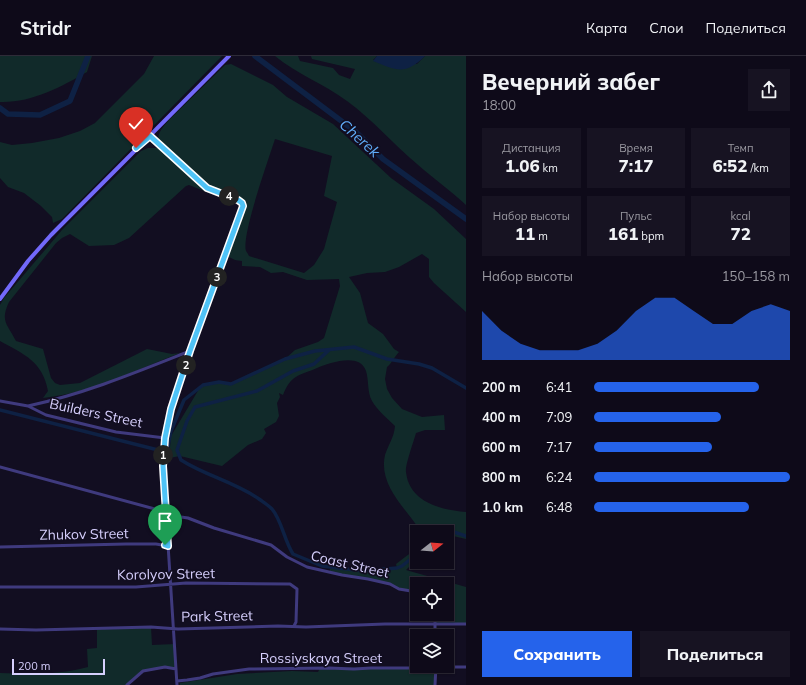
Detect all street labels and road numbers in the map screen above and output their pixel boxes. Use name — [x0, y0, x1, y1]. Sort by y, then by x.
street label: Builders Street — [48, 394, 144, 432]
street label: Zhukov Street — [39, 524, 129, 544]
street label: Coast Street — [309, 546, 391, 582]
street label: Korolyov Street — [117, 564, 215, 584]
street label: Park Street — [181, 606, 253, 626]
street label: Rossiyskaya Street — [260, 649, 382, 667]

